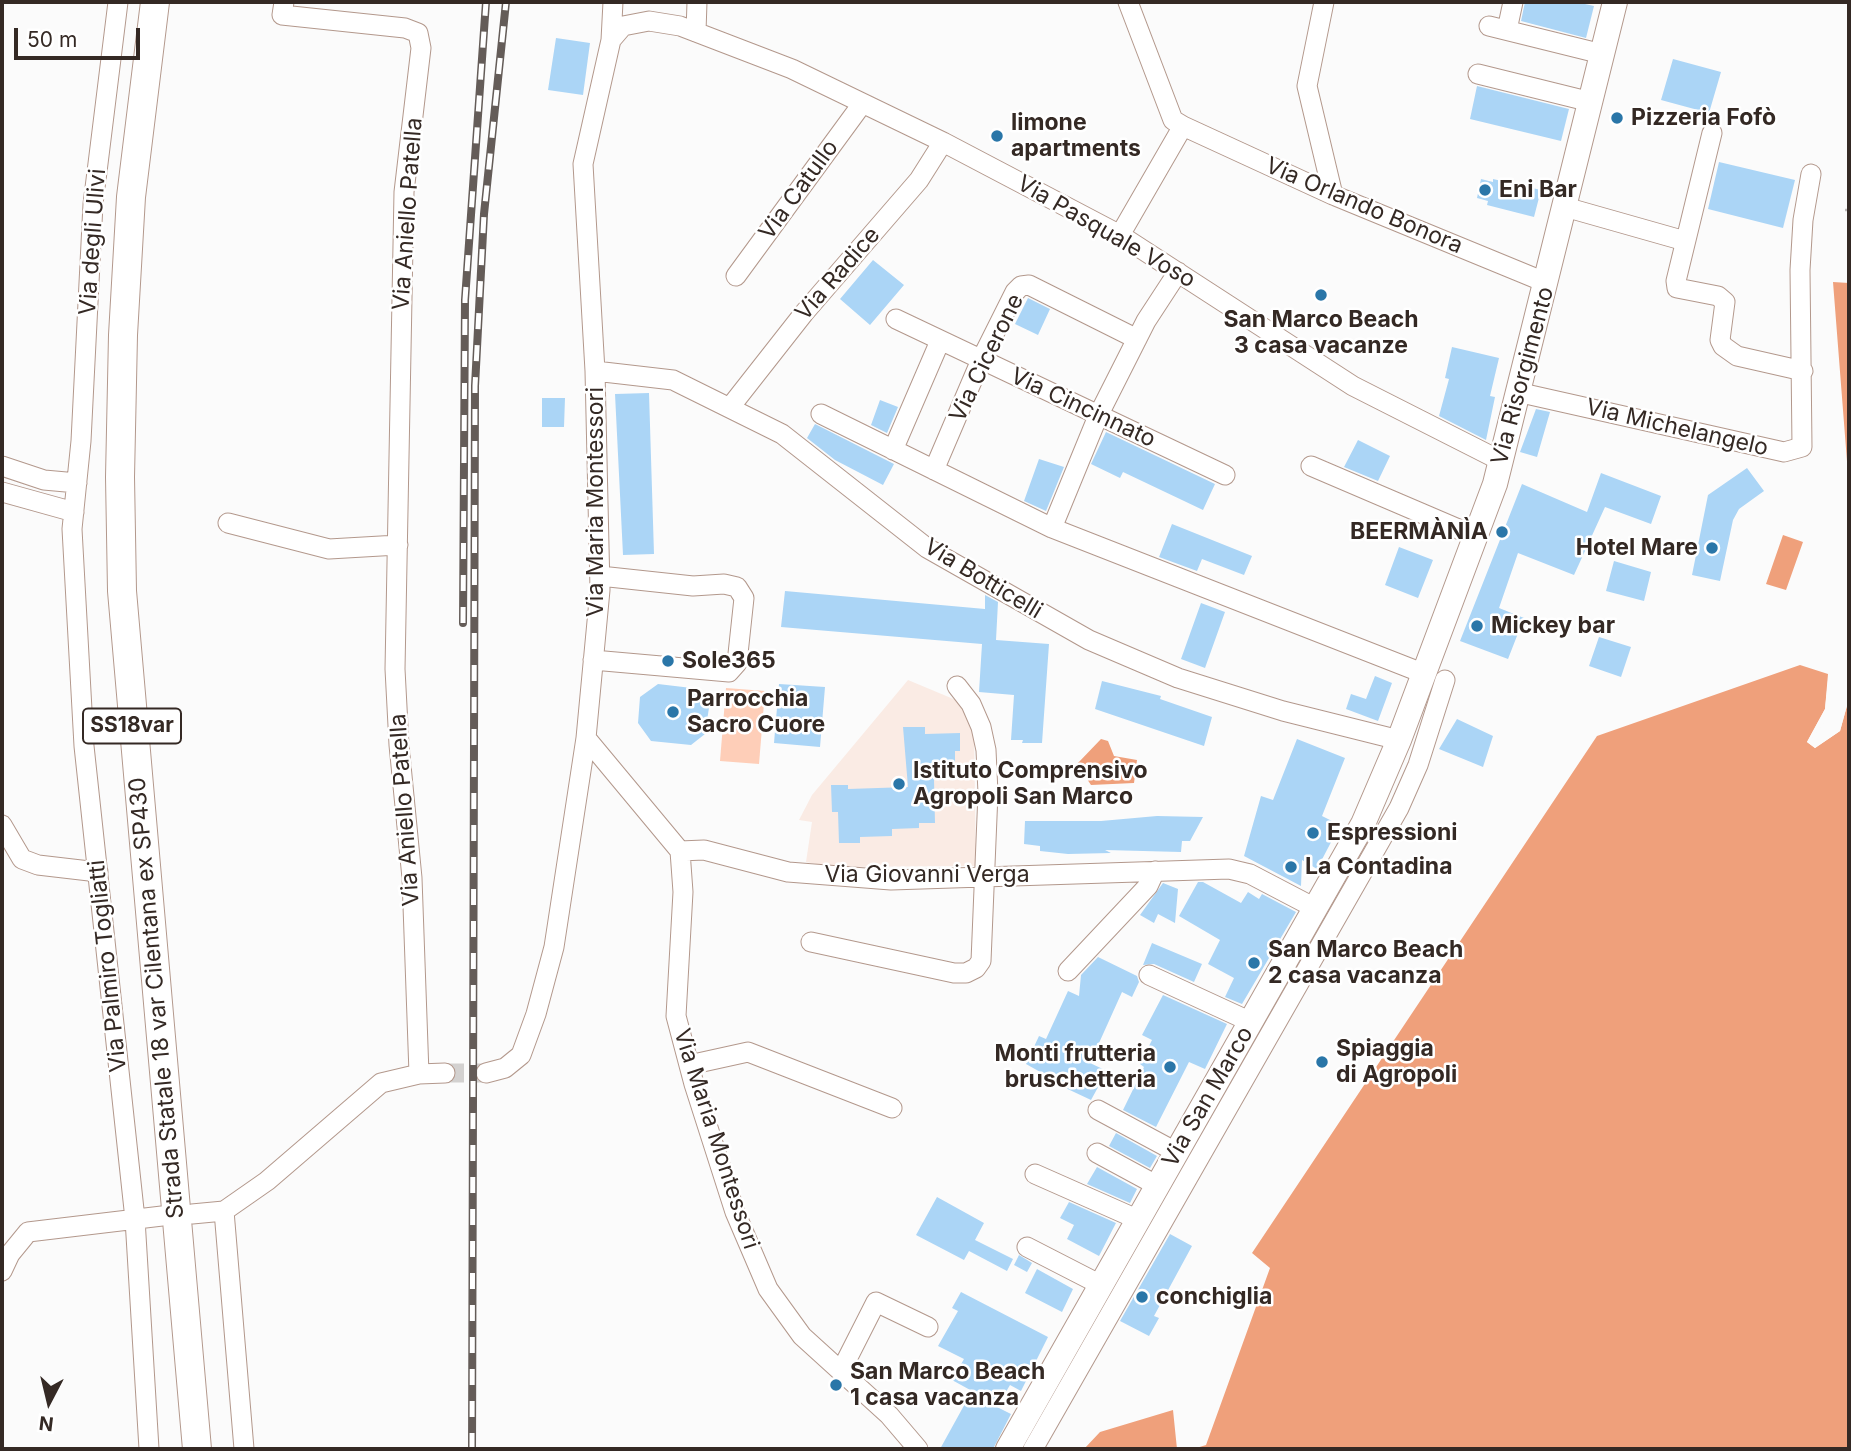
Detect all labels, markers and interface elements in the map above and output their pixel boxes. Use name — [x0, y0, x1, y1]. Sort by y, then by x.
scale bar — [18, 14, 144, 58]
text: 50 m — [27, 27, 77, 52]
place label: Pizzeria Fofò — [1631, 104, 1776, 132]
place label: limone apartments — [1011, 109, 1141, 163]
marker: Pizzeria Fofò — [1609, 110, 1625, 126]
street label: Via Aniello Patella — [388, 117, 428, 311]
marker: limone apartments — [989, 128, 1005, 144]
street label: Via Catullo — [754, 135, 844, 245]
street label: Via Orlando Bonora — [1261, 152, 1467, 260]
street label: Via degli Ulivi — [74, 168, 112, 316]
street label: Via Pasquale Voso — [1012, 170, 1200, 294]
place label: Eni Bar — [1499, 176, 1577, 204]
marker: Eni Bar — [1477, 182, 1493, 198]
street label: Via Radice — [790, 222, 886, 326]
street label: Via Risorgimento — [1486, 284, 1560, 468]
marker: San Marco Beach 3 casa vacanze — [1313, 287, 1329, 303]
street label: Via Cicerone — [944, 290, 1030, 426]
place label: San Marco Beach 3 casa vacanze — [1223, 306, 1419, 360]
street label: Via Cincinnato — [1006, 362, 1160, 454]
street label: Via Maria Montessori — [582, 387, 610, 617]
street label: Via Michelangelo — [1583, 394, 1771, 462]
place label: BEERMÀNÌA — [1350, 518, 1488, 546]
marker: BEERMÀNÌA — [1494, 524, 1510, 540]
street label: Via Botticelli — [919, 533, 1047, 625]
place label: Hotel Mare — [1576, 534, 1698, 562]
marker: Hotel Mare — [1704, 540, 1720, 556]
place label: Mickey bar — [1491, 612, 1615, 640]
marker: Mickey bar — [1469, 618, 1485, 634]
place label: Sole365 — [682, 647, 776, 675]
marker: Sole365 — [660, 653, 676, 669]
place label: Parrocchia Sacro Cuore — [687, 685, 825, 739]
marker: Parrocchia Sacro Cuore — [665, 704, 681, 720]
road number: SS18var — [83, 708, 181, 744]
street label: Via Aniello Patella — [385, 713, 425, 907]
place label: Istituto Comprensivo Agropoli San Marco — [913, 757, 1148, 811]
street label: Strada Statale 18 var Cilentana ex SP430 — [124, 776, 190, 1220]
marker: Istituto Comprensivo Agropoli San Marco — [891, 776, 907, 792]
place label: Espressioni — [1327, 819, 1458, 847]
marker: Espressioni — [1305, 825, 1321, 841]
place label: La Contadina — [1305, 853, 1453, 881]
street label: Via Palmiro Togliatti — [83, 858, 133, 1074]
marker: La Contadina — [1283, 859, 1299, 875]
street label: Via Giovanni Verga — [824, 861, 1030, 889]
place label: San Marco Beach 2 casa vacanza — [1268, 936, 1463, 990]
marker: San Marco Beach 2 casa vacanza — [1246, 955, 1262, 971]
street label: Via San Marco — [1157, 1022, 1259, 1172]
street label: Via Maria Montessori — [667, 1025, 765, 1253]
place label: Spiaggia di Agropoli — [1336, 1035, 1457, 1089]
place label: Monti frutteria bruschetteria — [995, 1040, 1156, 1094]
marker: Spiaggia di Agropoli — [1314, 1054, 1330, 1070]
marker: Monti frutteria bruschetteria — [1162, 1059, 1178, 1075]
place label: conchiglia — [1156, 1283, 1272, 1311]
marker: conchiglia — [1134, 1289, 1150, 1305]
place label: San Marco Beach 1 casa vacanza — [850, 1358, 1045, 1412]
north arrow — [14, 1367, 84, 1437]
marker: San Marco Beach 1 casa vacanza — [828, 1377, 844, 1393]
text: N — [38, 1411, 55, 1436]

